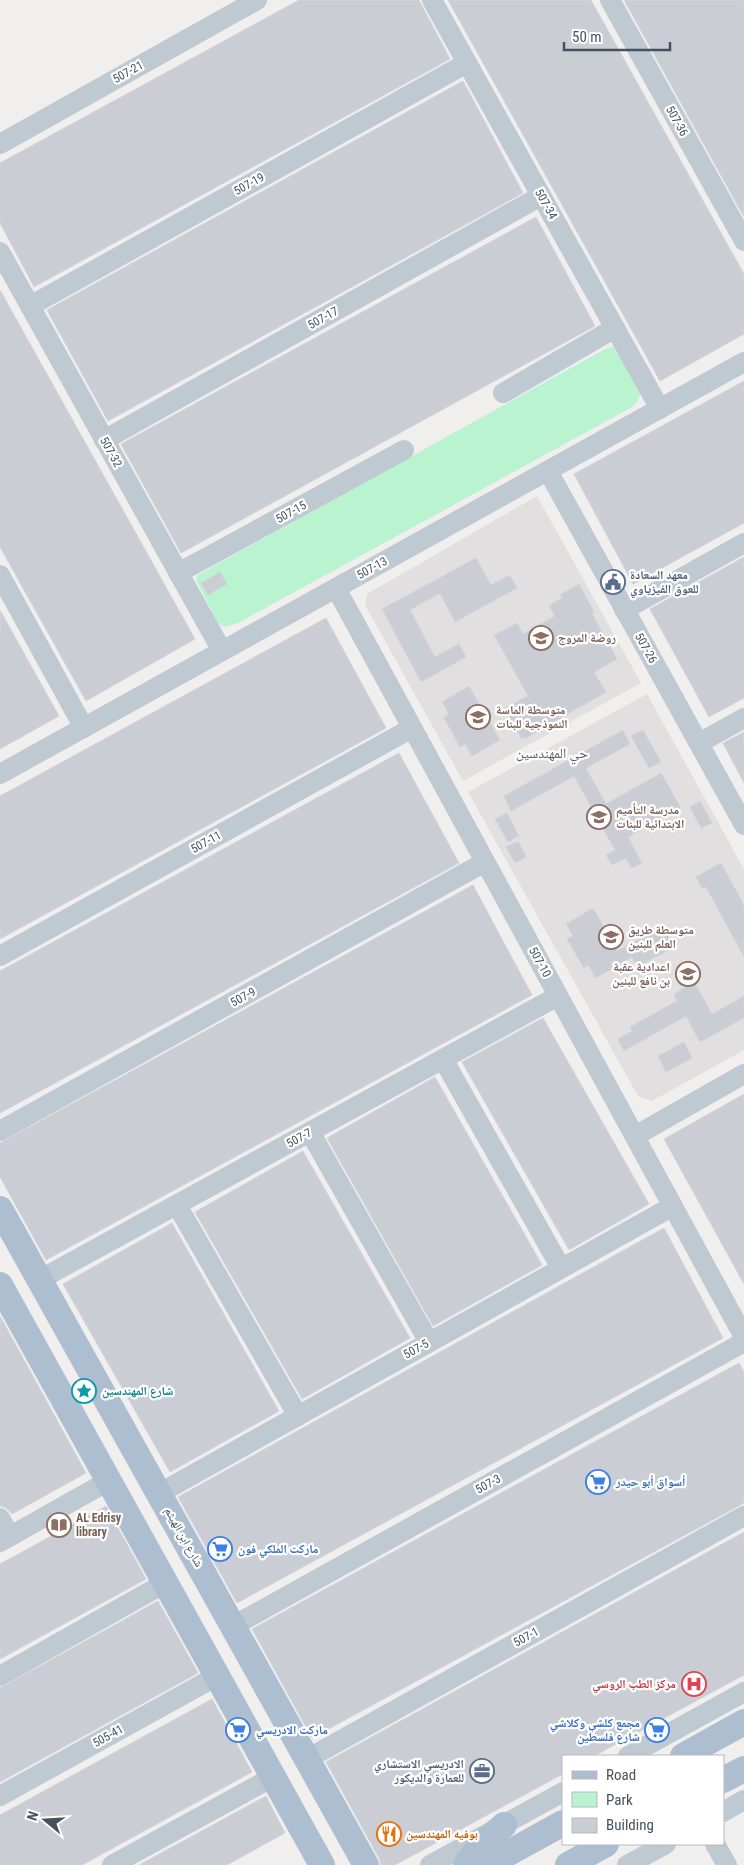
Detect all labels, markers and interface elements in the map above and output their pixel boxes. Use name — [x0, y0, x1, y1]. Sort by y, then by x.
scale bar — [564, 20, 670, 52]
text: 50 m — [572, 28, 602, 46]
street label: 507-21 — [110, 58, 146, 86]
street label: 507-36 — [663, 103, 691, 139]
street label: 507-19 — [231, 170, 267, 198]
street label: 507-34 — [532, 186, 560, 222]
street label: 507-17 — [305, 304, 341, 332]
street label: 507-32 — [97, 434, 125, 470]
street label: 507-15 — [273, 498, 309, 526]
street label: 507-13 — [354, 554, 390, 582]
place label: معهد السعادة للعوق الفيزياوي — [630, 568, 699, 599]
public building icon: معهد السعادة للعوق الفيزياوي — [600, 569, 626, 595]
school or university icon: روضة المروج — [528, 625, 554, 651]
street label: 507-26 — [632, 630, 660, 666]
place label: روضة المروج — [558, 631, 616, 646]
place label: متوسطة الماسة النموذجية للبنات — [496, 703, 568, 731]
school or university icon: متوسطة الماسة النموذجية للبنات — [465, 704, 491, 730]
district label: حي المهندسين — [516, 745, 588, 765]
place label: مدرسة التأميم الابتدائية للبنات — [616, 803, 684, 831]
school or university icon: مدرسة التأميم الابتدائية للبنات — [586, 804, 612, 830]
street label: 507-11 — [188, 828, 224, 856]
place label: متوسطة طريق العلم للبنين — [628, 923, 694, 952]
school or university icon: متوسطة طريق العلم للبنين — [598, 924, 624, 950]
street label: 507-10 — [526, 944, 554, 980]
place label: اعدادية عقبة بن نافع للبنين — [612, 960, 670, 989]
school or university icon: اعدادية عقبة بن نافع للبنين — [675, 961, 701, 987]
street label: 507-9 — [228, 984, 258, 1010]
street label: 507-7 — [284, 1125, 314, 1151]
street label: 507-5 — [401, 1336, 431, 1362]
place icon: شارع المهندسين — [71, 1378, 97, 1404]
place label: شارع المهندسين — [102, 1384, 173, 1399]
supermarket icon: أسواق أبو حيدر — [585, 1469, 611, 1495]
street label: 507-3 — [473, 1471, 503, 1497]
place label: أسواق أبو حيدر — [615, 1475, 685, 1490]
street label: شارع ابن الهيثم — [161, 1505, 206, 1570]
place label: AL Edrisy library — [76, 1511, 122, 1539]
library icon: AL Edrisy library — [46, 1512, 72, 1538]
supermarket icon: ماركت الملكي فون — [207, 1536, 233, 1562]
place label: ماركت الملكي فون — [238, 1542, 319, 1559]
street label: 507-1 — [511, 1624, 541, 1650]
hospital icon: مركز الطب الروسي — [681, 1671, 707, 1697]
place label: مركز الطب الروسي — [592, 1677, 676, 1694]
place label: مجمع كلشي وكلاشي شارع فلسطين — [550, 1716, 640, 1745]
supermarket icon: ماركت الادريسي — [225, 1717, 251, 1743]
supermarket icon: مجمع كلشي وكلاشي شارع فلسطين — [644, 1717, 670, 1743]
street label: 505-41 — [90, 1722, 126, 1750]
place label: ماركت الادريسي — [256, 1723, 328, 1740]
legend — [562, 1755, 724, 1845]
place label: الادريسي الاستشاري للعمارة والديكور — [374, 1757, 464, 1785]
office icon: الادريسي الاستشاري للعمارة والديكور — [469, 1758, 495, 1784]
text: Road — [606, 1766, 636, 1784]
text: Park — [606, 1791, 633, 1809]
north arrow — [20, 1795, 70, 1845]
text: N — [24, 1809, 42, 1823]
text: Building — [606, 1816, 654, 1834]
restaurant icon: بوفيه المهندسين — [376, 1821, 402, 1847]
place label: بوفيه المهندسين — [406, 1827, 478, 1842]

